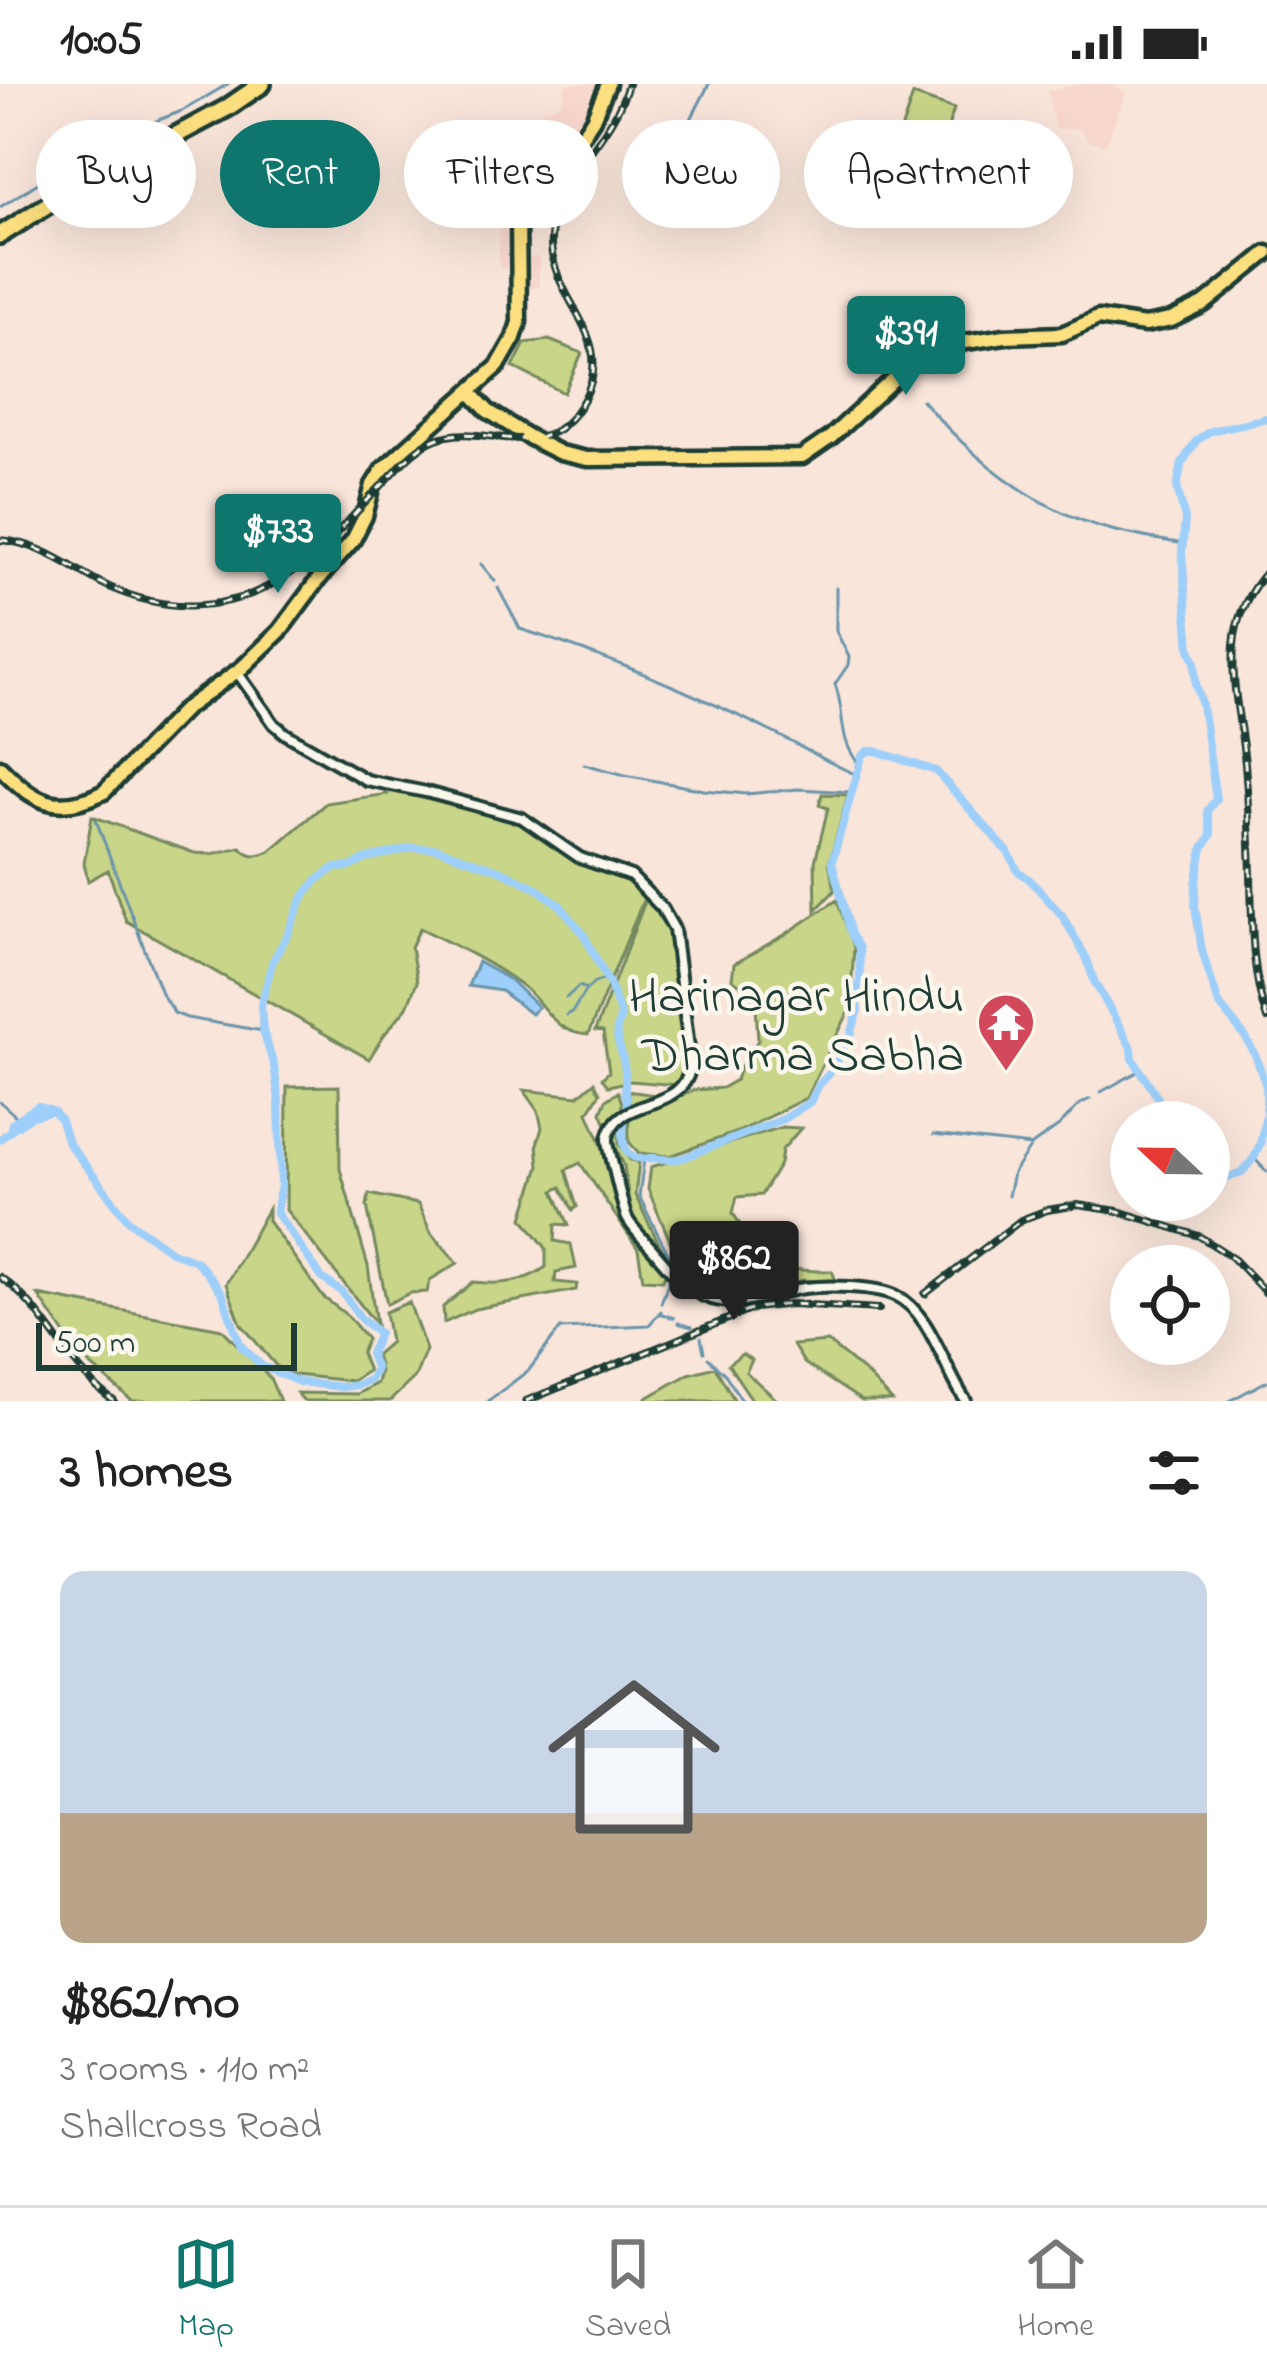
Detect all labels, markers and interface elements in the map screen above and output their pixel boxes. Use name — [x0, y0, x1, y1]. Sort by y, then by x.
text: 10:05 — [60, 9, 143, 75]
chip: Buy — [36, 120, 196, 228]
chip: Rent — [220, 120, 380, 228]
chip: Filters — [404, 120, 598, 228]
chip: New — [622, 120, 780, 228]
chip: Apartment — [804, 120, 1073, 228]
pin: $391 — [835, 296, 977, 398]
text: $391 — [874, 306, 938, 363]
pin: $733 — [207, 494, 349, 596]
text: $733 — [242, 504, 314, 561]
place label: Harinagar Hindu Dharma Sabha — [628, 961, 964, 1095]
temple icon: Harinagar Hindu Dharma Sabha — [975, 991, 1037, 1073]
north arrow — [1110, 1101, 1230, 1221]
map controls — [1110, 1101, 1230, 1365]
pin: $862 — [663, 1221, 805, 1323]
text: $862 — [697, 1231, 771, 1288]
button: locate — [1110, 1245, 1230, 1365]
scale bar — [36, 1317, 297, 1370]
text: 500 m — [54, 1320, 135, 1368]
text: 3 homes — [60, 1436, 233, 1511]
icon: filters — [1141, 1440, 1207, 1506]
icon: home — [526, 1649, 742, 1865]
text: $862/mo — [60, 1967, 240, 2042]
text: 3 rooms · 110 m² — [60, 2042, 310, 2099]
text: Shallcross Road — [60, 2099, 322, 2156]
tab: Map — [173, 2231, 239, 2351]
tab: Saved — [585, 2231, 671, 2351]
tab: Home — [1017, 2231, 1094, 2351]

